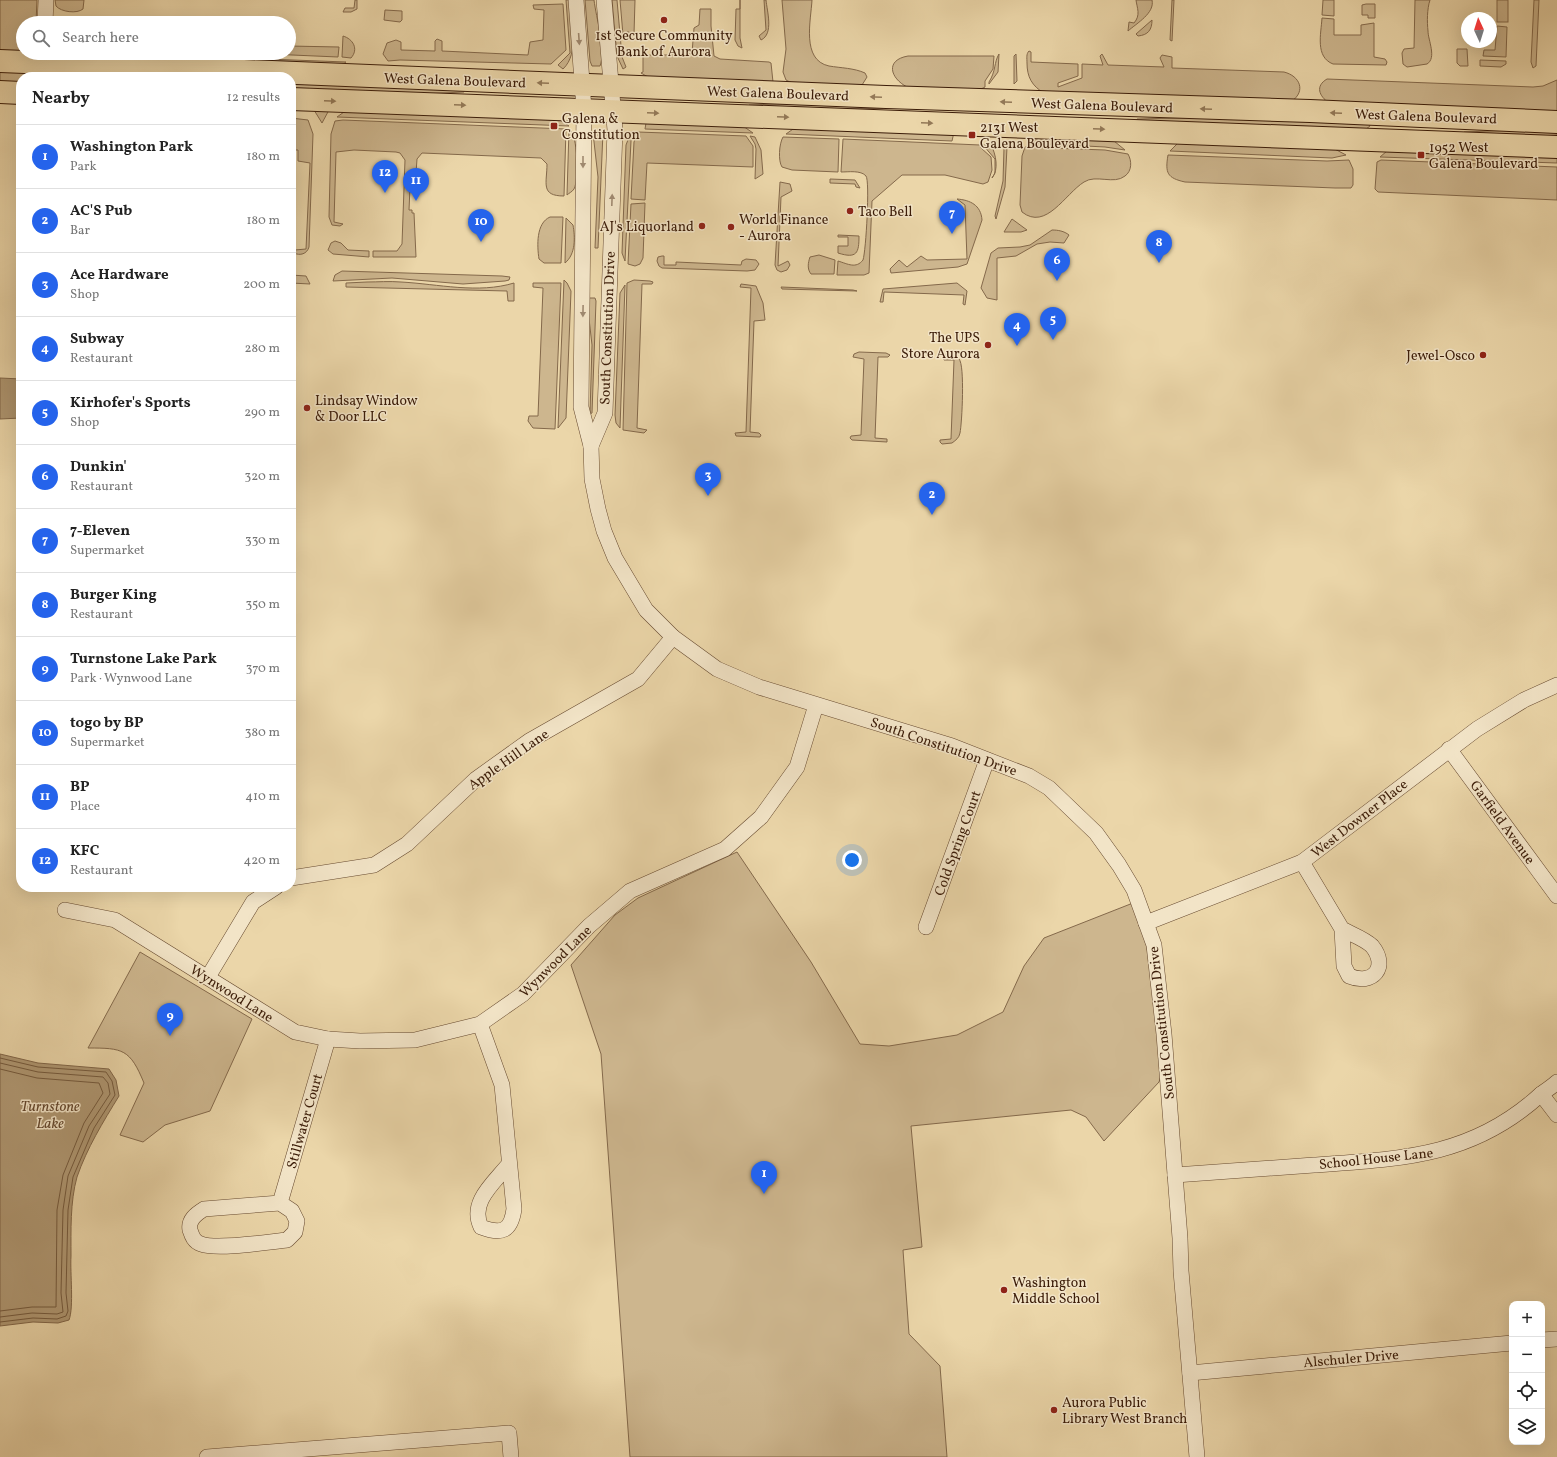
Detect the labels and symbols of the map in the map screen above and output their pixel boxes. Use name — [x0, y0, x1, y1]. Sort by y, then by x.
north arrow — [1461, 12, 1497, 48]
marker: 1st Secure Community Bank of Aurora — [659, 15, 669, 25]
place label: 1st Secure Community Bank of Aurora — [595, 27, 733, 62]
one-way arrow — [575, 33, 582, 45]
street label: West Galena Boulevard — [384, 70, 526, 93]
one-way arrow — [536, 80, 549, 86]
street label: West Galena Boulevard — [707, 83, 849, 106]
one-way arrow — [870, 93, 882, 100]
street label: West Galena Boulevard — [1031, 95, 1173, 118]
one-way arrow — [324, 97, 336, 104]
one-way arrow — [1000, 98, 1012, 105]
one-way arrow — [454, 102, 466, 109]
one-way arrow — [1200, 105, 1212, 112]
street label: West Galena Boulevard — [1355, 106, 1497, 129]
one-way arrow — [647, 109, 659, 116]
one-way arrow — [1330, 109, 1342, 116]
place label: Galena & Constitution — [562, 110, 640, 145]
one-way arrow — [777, 114, 789, 121]
one-way arrow — [921, 119, 933, 126]
place label: 2131 West Galena Boulevard — [980, 119, 1089, 154]
marker: Galena & Constitution — [549, 121, 559, 131]
one-way arrow — [1093, 126, 1105, 133]
marker: 2131 West Galena Boulevard — [967, 130, 977, 140]
place label: 1952 West Galena Boulevard — [1429, 139, 1538, 174]
marker: 1952 West Galena Boulevard — [1416, 150, 1426, 160]
one-way arrow — [580, 156, 587, 168]
pin: 12 — [372, 160, 398, 193]
pin: 11 — [403, 168, 429, 201]
one-way arrow — [609, 193, 615, 206]
pin: 7 — [939, 201, 965, 234]
place label: Taco Bell — [858, 203, 913, 222]
marker: Taco Bell — [845, 206, 855, 216]
pin: 10 — [468, 209, 494, 242]
place label: World Finance - Aurora — [739, 211, 829, 246]
place label: AJ's Liquorland — [600, 218, 694, 237]
marker: AJ's Liquorland — [697, 221, 707, 231]
marker: World Finance - Aurora — [726, 222, 736, 232]
pin: 8 — [1146, 230, 1172, 263]
pin: 6 — [1044, 248, 1070, 281]
street label: South Constitution Drive — [596, 250, 621, 405]
one-way arrow — [579, 305, 586, 317]
pin: 5 — [1040, 307, 1066, 340]
pin: 4 — [1004, 313, 1030, 346]
place label: The UPS Store Aurora — [901, 329, 980, 364]
marker: The UPS Store Aurora — [983, 340, 993, 350]
place label: Jewel-Osco — [1406, 347, 1475, 366]
marker: Jewel-Osco — [1478, 350, 1488, 360]
place label: Lindsay Window & Door LLC — [315, 392, 418, 427]
marker: Lindsay Window & Door LLC — [302, 403, 312, 413]
pin: 3 — [695, 463, 721, 496]
pin: 2 — [919, 482, 945, 515]
street label: South Constitution Drive — [868, 713, 1020, 782]
street label: Apple Hill Lane — [465, 725, 553, 795]
street label: West Downer Place — [1308, 775, 1412, 863]
street label: Garfield Avenue — [1465, 777, 1539, 869]
street label: Cold Spring Court — [931, 788, 986, 899]
your location — [842, 850, 862, 870]
street label: Wynwood Lane — [516, 922, 597, 1002]
street label: South Constitution Drive — [1145, 945, 1180, 1100]
street label: Wynwood Lane — [186, 961, 277, 1028]
pin: 9 — [157, 1003, 183, 1036]
street label: Stillwater Court — [283, 1072, 328, 1171]
water label: Turnstone Lake — [20, 1097, 80, 1135]
street label: School House Lane — [1318, 1144, 1435, 1175]
pin: 1 — [751, 1161, 777, 1194]
place label: Washington Middle School — [1012, 1274, 1100, 1309]
marker: Washington Middle School — [999, 1285, 1009, 1295]
street label: Alschuler Drive — [1303, 1346, 1400, 1373]
place label: Aurora Public Library West Branch — [1062, 1394, 1187, 1429]
marker: Aurora Public Library West Branch — [1049, 1405, 1059, 1415]

